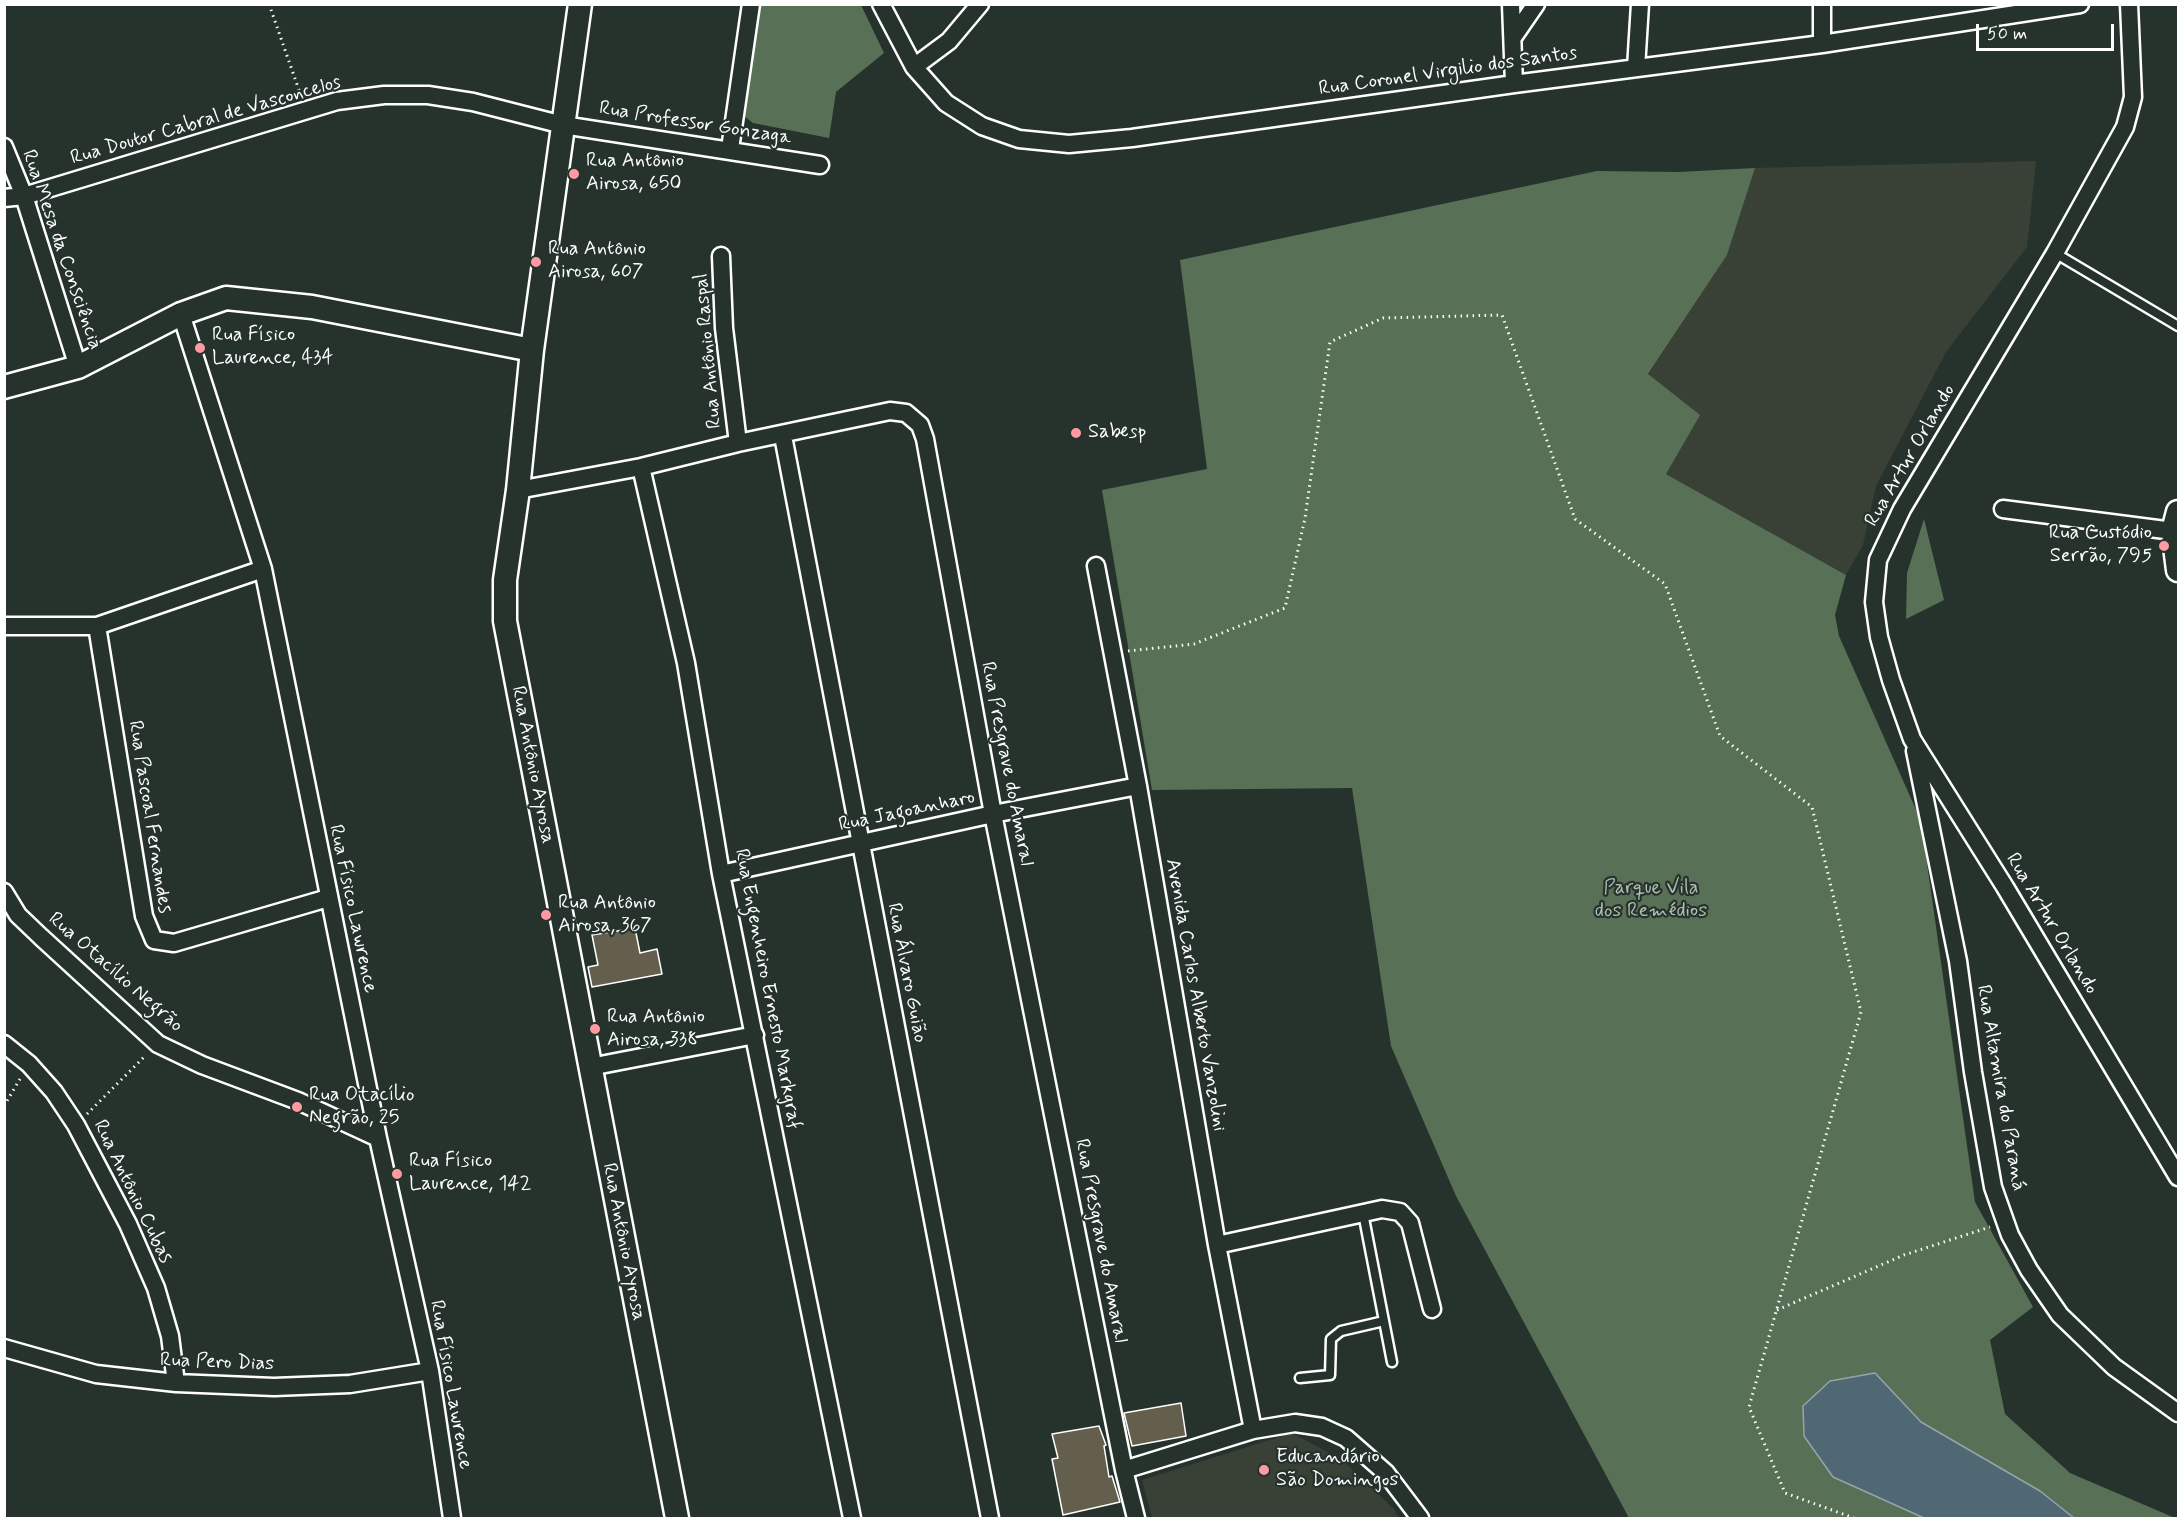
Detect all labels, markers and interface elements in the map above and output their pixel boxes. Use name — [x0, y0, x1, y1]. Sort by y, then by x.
scale bar — [1979, 12, 2117, 50]
text: 50 m — [1987, 22, 2027, 46]
street label: Rua Coronel Virgilio dos Santos — [1317, 42, 1579, 102]
street label: Rua Doutor Cabral de Vasconcelos — [68, 71, 344, 171]
street label: Rua Professor Gonzaga — [597, 97, 793, 151]
street label: Rua Mesa da Consciência — [15, 147, 107, 353]
place label: Rua Antônio Airosa, 650 — [586, 150, 684, 197]
marker: Rua Antônio Airosa, 650 — [567, 167, 581, 181]
place label: Rua Antônio Airosa, 607 — [548, 238, 646, 285]
marker: Rua Antônio Airosa, 607 — [529, 255, 543, 269]
street label: Rua Antônio Raspal — [690, 272, 728, 430]
place label: Rua Físico Laurence, 434 — [212, 324, 333, 371]
marker: Rua Físico Laurence, 434 — [193, 341, 207, 355]
street label: Rua Artur Orlando — [1861, 381, 1961, 531]
place label: Sabesp — [1088, 421, 1146, 445]
marker: Sabesp — [1069, 426, 1083, 440]
place label: Rua Custódio Serrão, 795 — [2049, 522, 2152, 569]
marker: Rua Custódio Serrão, 795 — [2157, 539, 2171, 553]
street label: Rua Presgrave do Amaral — [974, 660, 1038, 868]
street label: Rua Antônio Ayrosa — [505, 684, 559, 846]
street label: Rua Pascoal Fernandes — [122, 719, 176, 915]
street label: Rua Jagoanharo — [837, 786, 977, 838]
street label: Rua Físico Lawrence — [322, 823, 382, 995]
street label: Rua Engenheiro Ernesto Markgraf — [728, 847, 806, 1131]
street label: Rua Artur Orlando — [1999, 849, 2103, 999]
street label: Avenida Carlos Alberto Vanzolini — [1159, 857, 1231, 1133]
park label: Parque Vila dos Remédios — [1595, 877, 1707, 924]
place label: Rua Antônio Airosa, 367 — [558, 892, 656, 939]
street label: Rua Álvaro Guião — [881, 901, 931, 1045]
street label: Rua Otacílio Negrão — [43, 908, 187, 1038]
marker: Rua Antônio Airosa, 367 — [539, 908, 553, 922]
street label: Rua Altamira do Paraná — [1970, 983, 2030, 1193]
place label: Rua Antônio Airosa, 338 — [607, 1006, 705, 1053]
marker: Rua Antônio Airosa, 338 — [588, 1022, 602, 1036]
place label: Rua Otacílio Negrão, 25 — [309, 1084, 414, 1131]
marker: Rua Otacílio Negrão, 25 — [290, 1100, 304, 1114]
street label: Rua Antônio Cubas — [87, 1117, 177, 1267]
street label: Rua Presgrave do Amaral — [1068, 1137, 1132, 1345]
place label: Rua Físico Laurence, 142 — [409, 1150, 531, 1197]
street label: Rua Antônio Ayrosa — [596, 1161, 650, 1323]
marker: Rua Físico Laurence, 142 — [390, 1167, 404, 1181]
street label: Rua Físico Lawrence — [423, 1299, 477, 1471]
street label: Rua Pero Dias — [159, 1349, 275, 1377]
place label: Educandário São Domingos — [1276, 1446, 1398, 1493]
marker: Educandário São Domingos — [1257, 1463, 1271, 1477]

